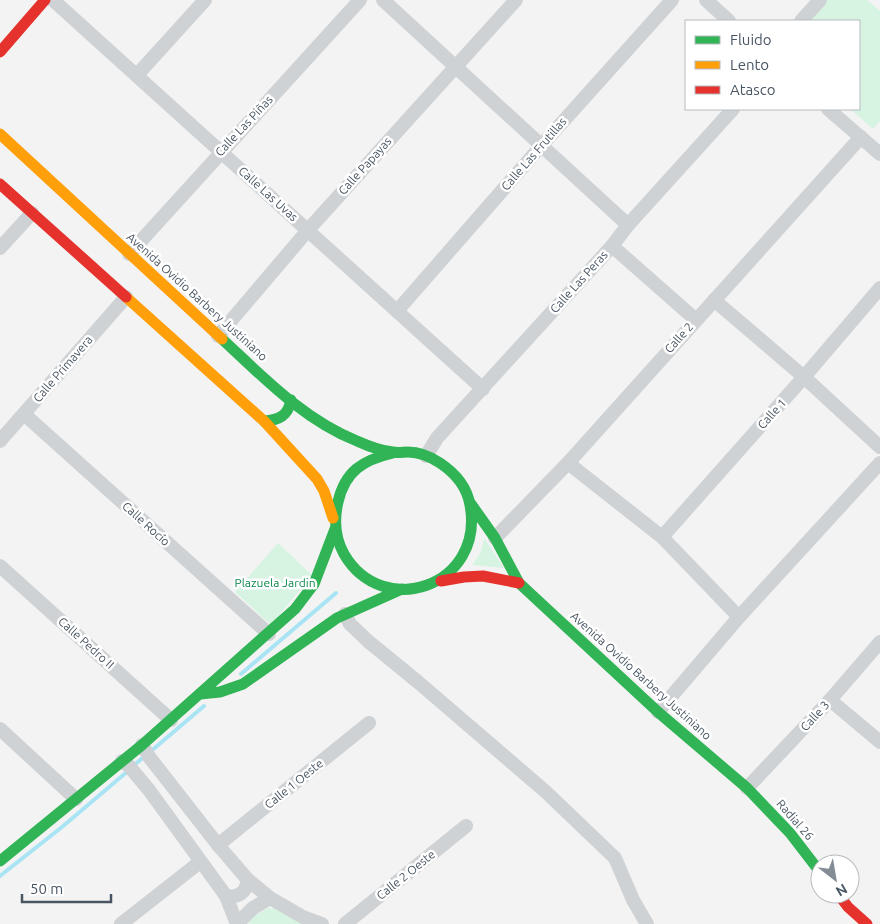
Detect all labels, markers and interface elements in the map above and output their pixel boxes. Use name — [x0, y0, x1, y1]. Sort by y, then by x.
legend — [685, 20, 860, 110]
text: Fluido — [730, 31, 772, 48]
text: Lento — [730, 56, 769, 73]
text: Atasco — [730, 81, 776, 98]
street label: Calle Las Piñas — [212, 93, 275, 159]
street label: Calle Las Frutillas — [498, 115, 569, 193]
street label: Calle Papayas — [335, 134, 394, 197]
street label: Calle Las Uvas — [236, 164, 300, 224]
street label: Avenida Ovidio Barbery Justiniano — [124, 230, 270, 363]
street label: Calle Las Peras — [547, 248, 610, 315]
street label: Calle 2 — [662, 320, 695, 355]
street label: Calle Primavera — [30, 333, 95, 404]
street label: Calle 1 — [755, 396, 788, 431]
street label: Calle Rocío — [120, 499, 173, 548]
park label: Plazuela Jardin — [235, 576, 316, 589]
street label: Avenida Ovidio Barbery Justiniano — [568, 609, 714, 742]
street label: Calle Pedro II — [56, 614, 117, 671]
street label: Calle 3 — [798, 698, 832, 733]
street label: Calle 1 Oeste — [262, 756, 325, 811]
street label: Radial 26 — [774, 797, 817, 843]
street label: Calle 2 Oeste — [374, 847, 437, 902]
north arrow — [810, 854, 860, 904]
scale bar — [22, 872, 111, 904]
text: 50 m — [30, 880, 63, 897]
text: N — [833, 881, 850, 900]

